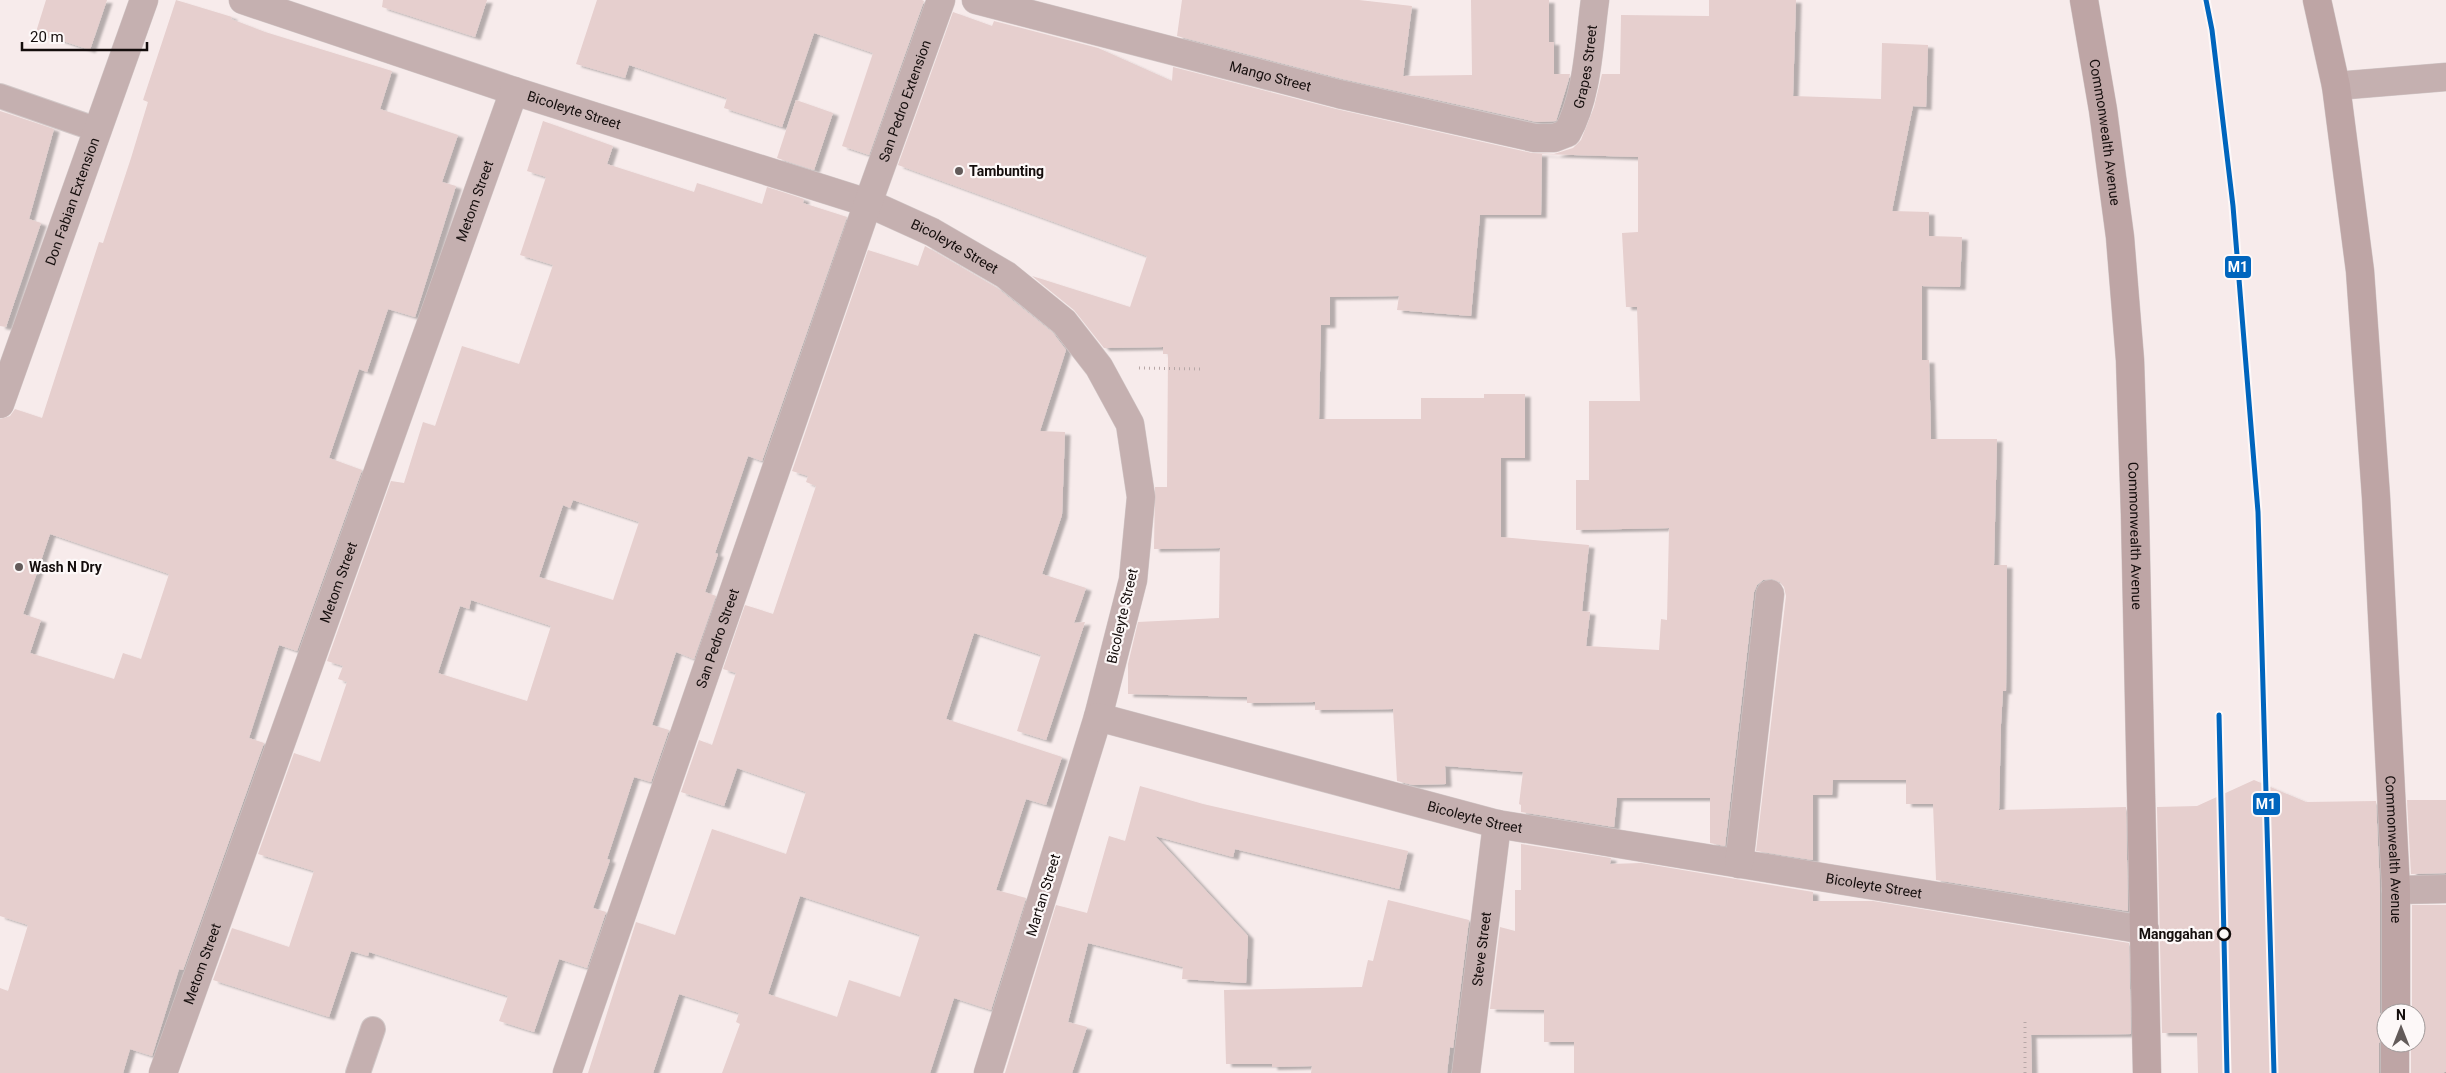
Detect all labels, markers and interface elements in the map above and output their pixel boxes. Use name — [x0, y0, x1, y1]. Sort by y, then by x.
scale bar — [22, 20, 148, 52]
street label: Grapes Street — [1570, 24, 1600, 111]
text: 20 m — [30, 28, 64, 46]
street label: San Pedro Extension — [875, 38, 934, 164]
street label: Mango Street — [1228, 58, 1313, 95]
street label: Commonwealth Avenue — [2086, 58, 2124, 207]
street label: Bicoleyte Street — [525, 88, 623, 132]
street label: Don Fabian Extension — [42, 135, 102, 268]
street label: Metom Street — [453, 158, 497, 244]
place label: Tambunting — [969, 163, 1044, 179]
marker: Tambunting — [953, 165, 965, 177]
street label: Bicoleyte Street — [909, 216, 1001, 277]
line badge: M1 — [2224, 255, 2252, 279]
text: M1 — [2228, 259, 2248, 275]
street label: Commonwealth Avenue — [2125, 462, 2145, 610]
street label: Metom Street — [317, 539, 360, 625]
place label: Wash N Dry — [29, 559, 103, 575]
marker: Wash N Dry — [13, 561, 25, 573]
street label: Bicoleyte Street — [1103, 566, 1141, 665]
street label: San Pedro Street — [693, 586, 742, 690]
street label: Commonwealth Avenue — [2382, 775, 2404, 923]
line badge: M1 — [2252, 792, 2281, 816]
text: M1 — [2256, 796, 2276, 812]
street label: Bicoleyte Street — [1426, 798, 1524, 836]
street label: Martan Street — [1023, 851, 1063, 938]
street label: Bicoleyte Street — [1825, 870, 1924, 901]
street label: Steve Street — [1469, 910, 1494, 987]
street label: Metom Street — [180, 921, 224, 1006]
place label: Manggahan — [2139, 926, 2213, 942]
marker: Manggahan — [2217, 927, 2231, 941]
north arrow — [2376, 1003, 2426, 1053]
text: N — [2396, 1007, 2406, 1023]

